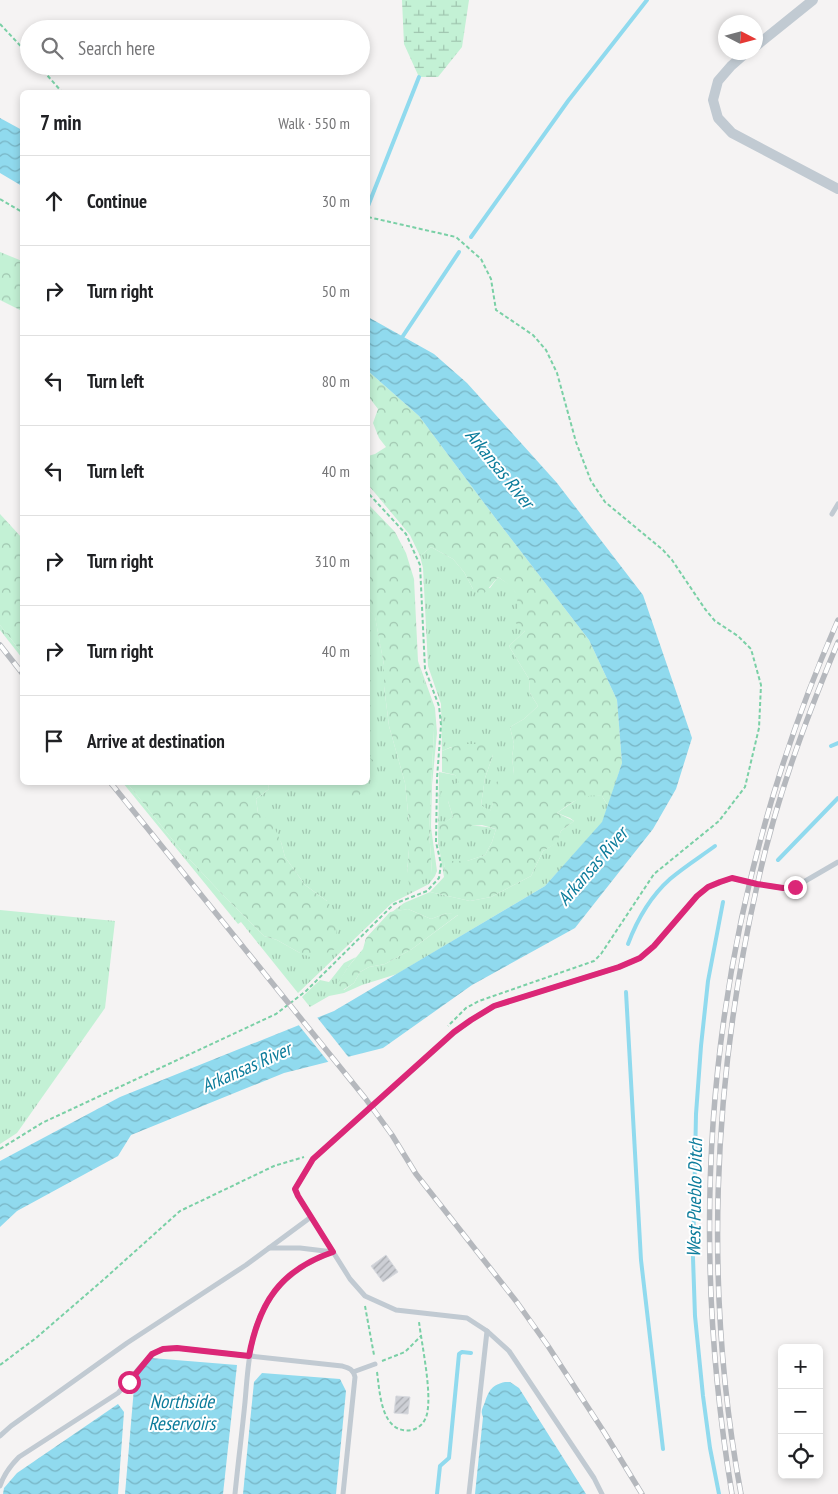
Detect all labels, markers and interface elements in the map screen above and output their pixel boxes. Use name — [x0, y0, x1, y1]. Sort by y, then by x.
north arrow — [718, 15, 763, 60]
search box — [20, 20, 370, 75]
icon: search — [38, 34, 66, 62]
text: Search here — [78, 36, 155, 60]
text: 7 min — [40, 109, 82, 136]
text: Walk · 550 m — [278, 113, 350, 133]
icon: ahead — [40, 187, 68, 215]
text: Continue — [87, 189, 147, 213]
text: 30 m — [322, 191, 350, 211]
icon: right — [40, 277, 68, 305]
text: Turn right — [87, 279, 153, 303]
text: 50 m — [322, 281, 350, 301]
icon: left — [40, 367, 68, 395]
text: Turn left — [87, 369, 144, 393]
text: 80 m — [322, 371, 350, 391]
water label: Arkansas River — [461, 423, 541, 515]
icon: left — [40, 457, 68, 485]
text: Turn left — [87, 459, 144, 483]
text: 40 m — [322, 461, 350, 481]
icon: right — [40, 547, 68, 575]
text: Turn right — [87, 549, 153, 573]
text: 310 m — [315, 551, 350, 571]
icon: right — [40, 637, 68, 665]
text: Turn right — [87, 639, 153, 663]
text: 40 m — [322, 641, 350, 661]
icon: arrive — [40, 727, 68, 755]
text: Arrive at destination — [87, 729, 225, 753]
water label: Arkansas River — [552, 820, 634, 910]
route end — [784, 876, 807, 899]
water label: Arkansas River — [197, 1035, 297, 1097]
water label: West Pueblo Ditch — [681, 1137, 707, 1258]
map controls — [778, 1344, 823, 1479]
button: + — [778, 1344, 823, 1389]
route start — [118, 1371, 141, 1394]
water label: Northside Reservoirs — [148, 1389, 217, 1435]
button: − — [778, 1389, 823, 1434]
button: locate — [778, 1434, 823, 1479]

